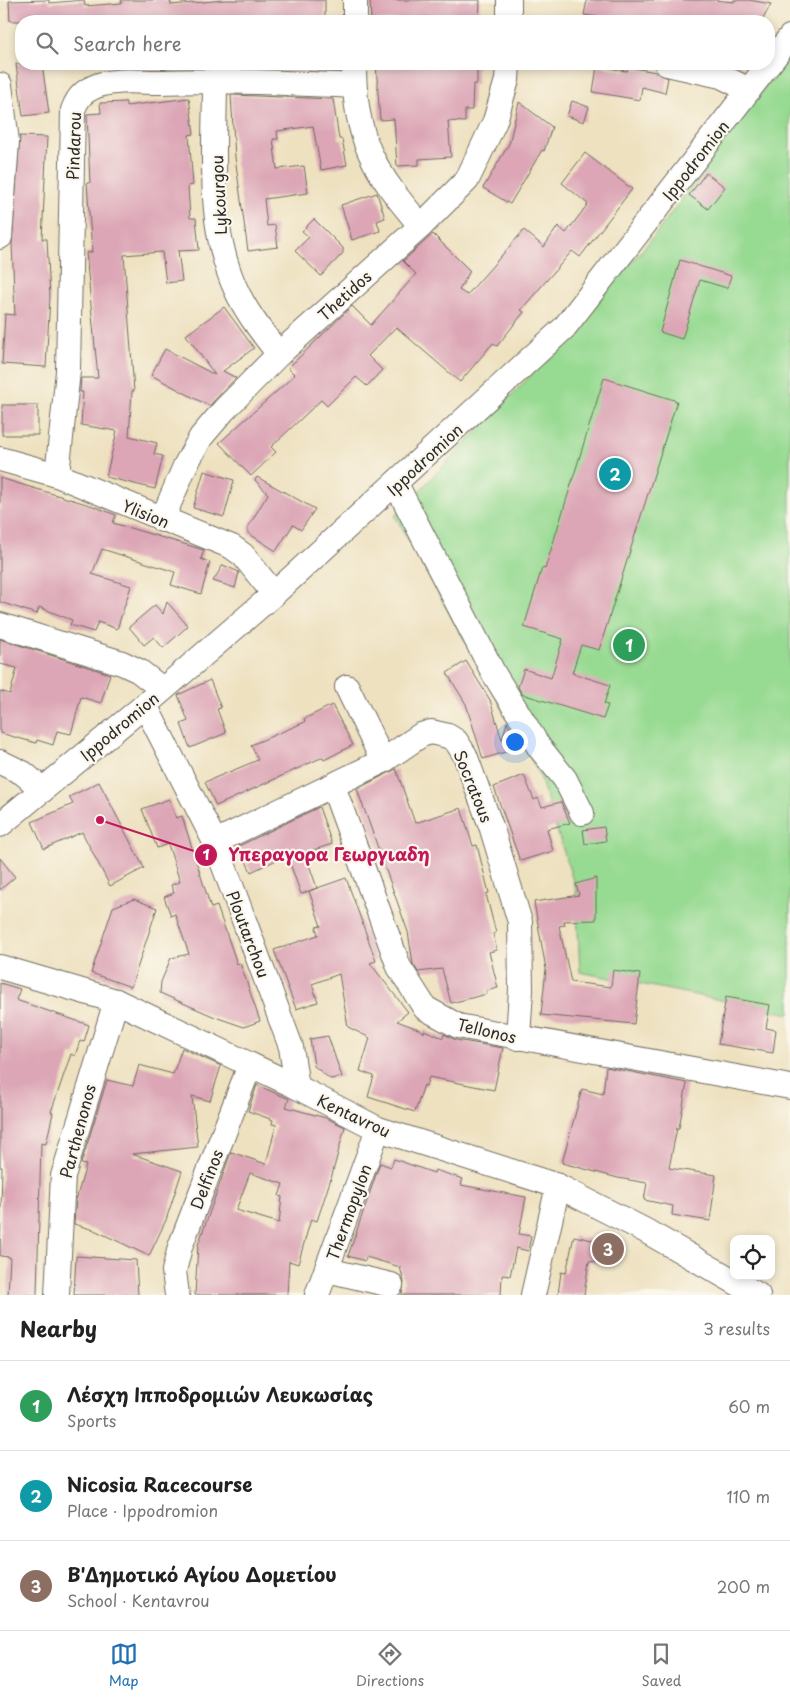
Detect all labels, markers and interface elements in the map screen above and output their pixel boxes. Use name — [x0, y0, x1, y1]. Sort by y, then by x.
search box — [15, 15, 775, 70]
icon: search — [33, 29, 61, 57]
text: Search here — [73, 29, 182, 57]
street label: Pindarou — [60, 111, 86, 181]
street label: Ippodromion — [656, 115, 734, 205]
street label: Lykourgou — [204, 155, 232, 235]
street label: Thetidos — [312, 264, 376, 326]
street label: Ippodromion — [381, 417, 467, 501]
pin: 2 — [599, 455, 631, 493]
street label: Ylision — [119, 493, 173, 533]
pin: 1 — [613, 626, 645, 664]
street label: Ippodromion — [74, 686, 164, 766]
your location — [502, 729, 528, 755]
street label: Socratous — [449, 746, 499, 826]
callout: Υπεραγορα Γεωργιαδη — [193, 839, 440, 872]
text: Υπεραγορα Γεωργιαδη — [228, 840, 430, 867]
text: 1 — [202, 842, 210, 865]
street label: Ploutarchou — [221, 887, 277, 981]
street label: Tellonos — [455, 1012, 519, 1048]
street label: Parthenonos — [53, 1081, 101, 1181]
street label: Kentavrou — [313, 1087, 395, 1143]
street label: Delfinos — [184, 1146, 228, 1212]
street label: Thermopylon — [319, 1160, 377, 1264]
pin: 3 — [592, 1230, 624, 1268]
map controls — [730, 1235, 775, 1280]
button: locate — [730, 1235, 775, 1280]
text: Nearby — [20, 1312, 97, 1344]
text: 3 results — [703, 1316, 770, 1340]
text: Λέσχη Ιπποδρομιών Λευκωσίας — [67, 1380, 373, 1408]
text: 1 — [32, 1394, 40, 1418]
text: 60 m — [728, 1394, 770, 1418]
text: Sports — [67, 1408, 116, 1432]
text: Nicosia Racecourse — [67, 1470, 253, 1498]
text: 2 — [30, 1484, 42, 1508]
text: 110 m — [727, 1484, 770, 1508]
text: Place · Ippodromion — [67, 1498, 218, 1522]
text: Β'Δημοτικό Αγίου Δομετίου — [67, 1560, 337, 1588]
text: 3 — [31, 1574, 41, 1598]
text: 200 m — [717, 1574, 770, 1598]
text: School · Kentavrou — [67, 1588, 210, 1612]
tab: Map — [109, 1640, 139, 1691]
tab: Directions — [356, 1640, 424, 1691]
tab: Saved — [642, 1640, 681, 1691]

